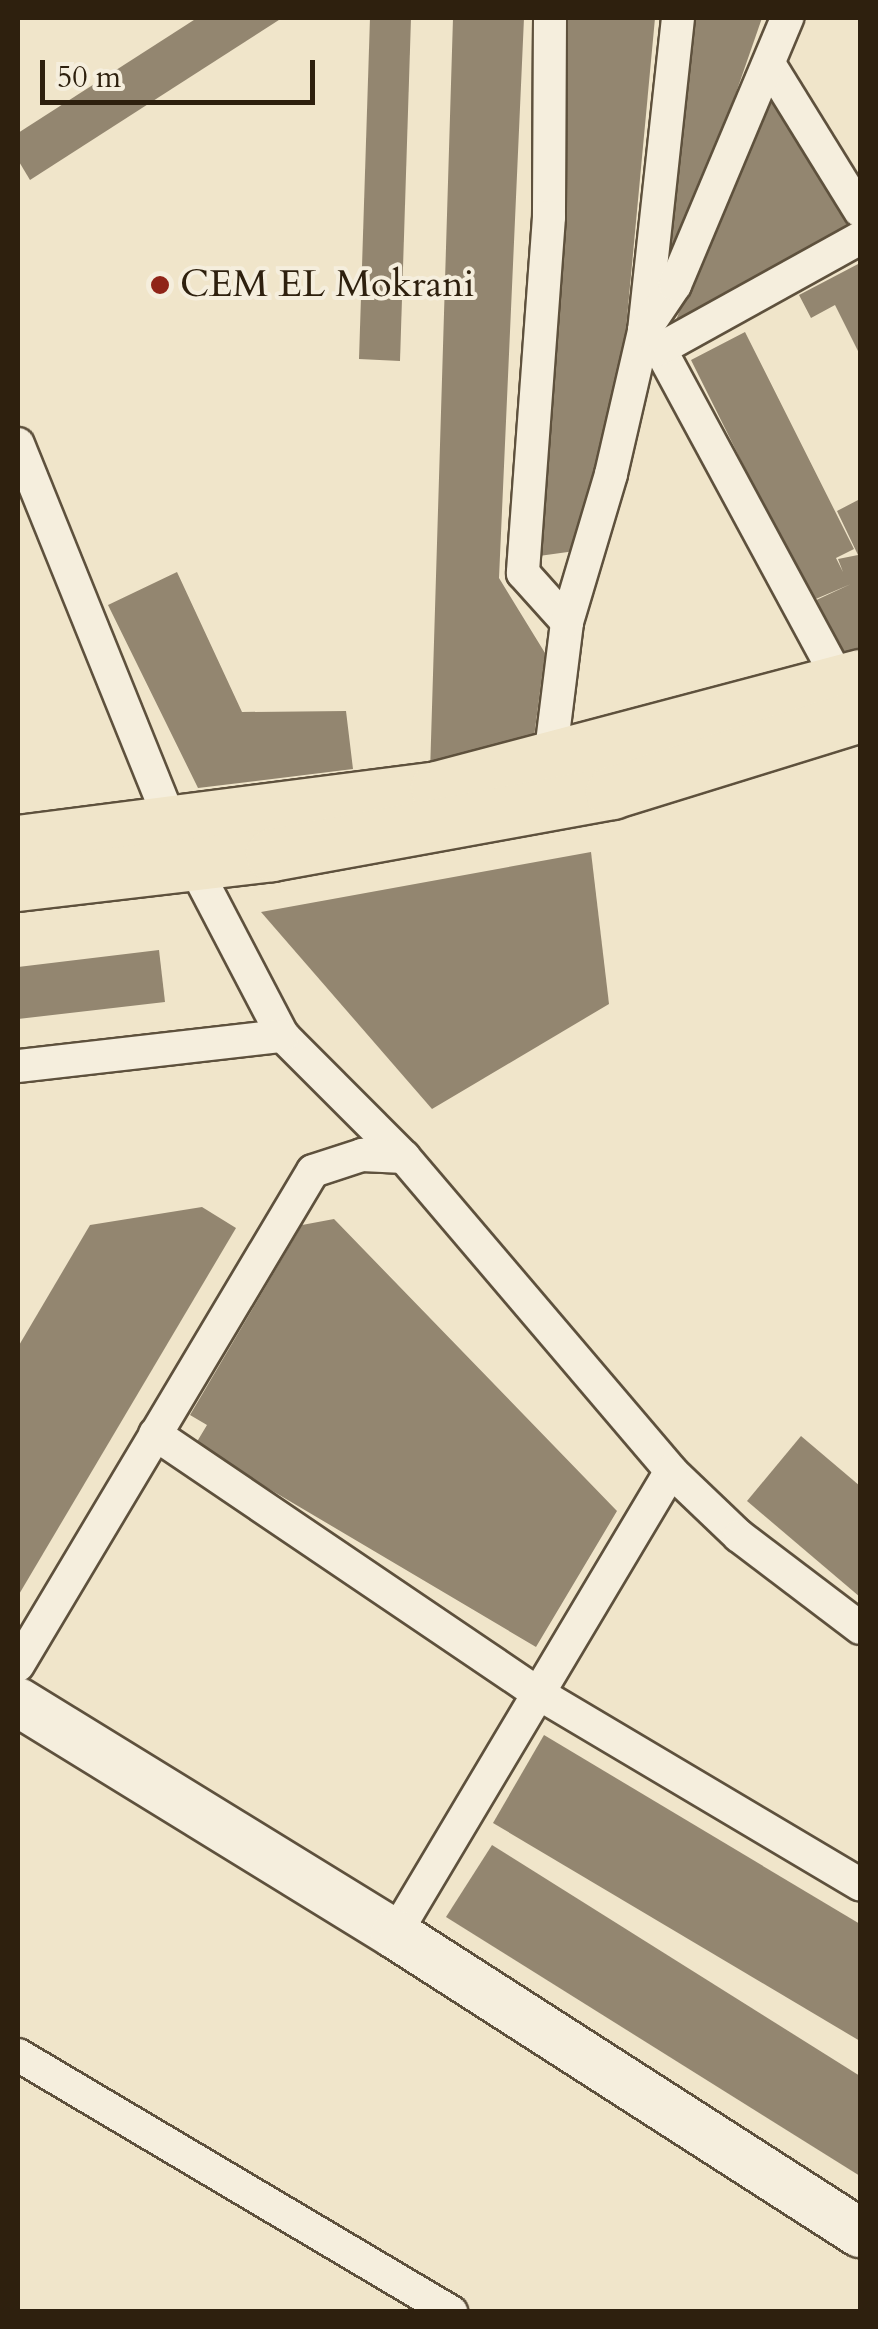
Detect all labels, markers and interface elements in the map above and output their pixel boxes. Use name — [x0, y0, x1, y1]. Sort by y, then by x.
scale bar — [45, 40, 320, 102]
text: 50 m — [57, 57, 121, 98]
place label: CEM EL Mokrani — [180, 262, 474, 308]
marker: CEM EL Mokrani — [149, 274, 171, 296]

